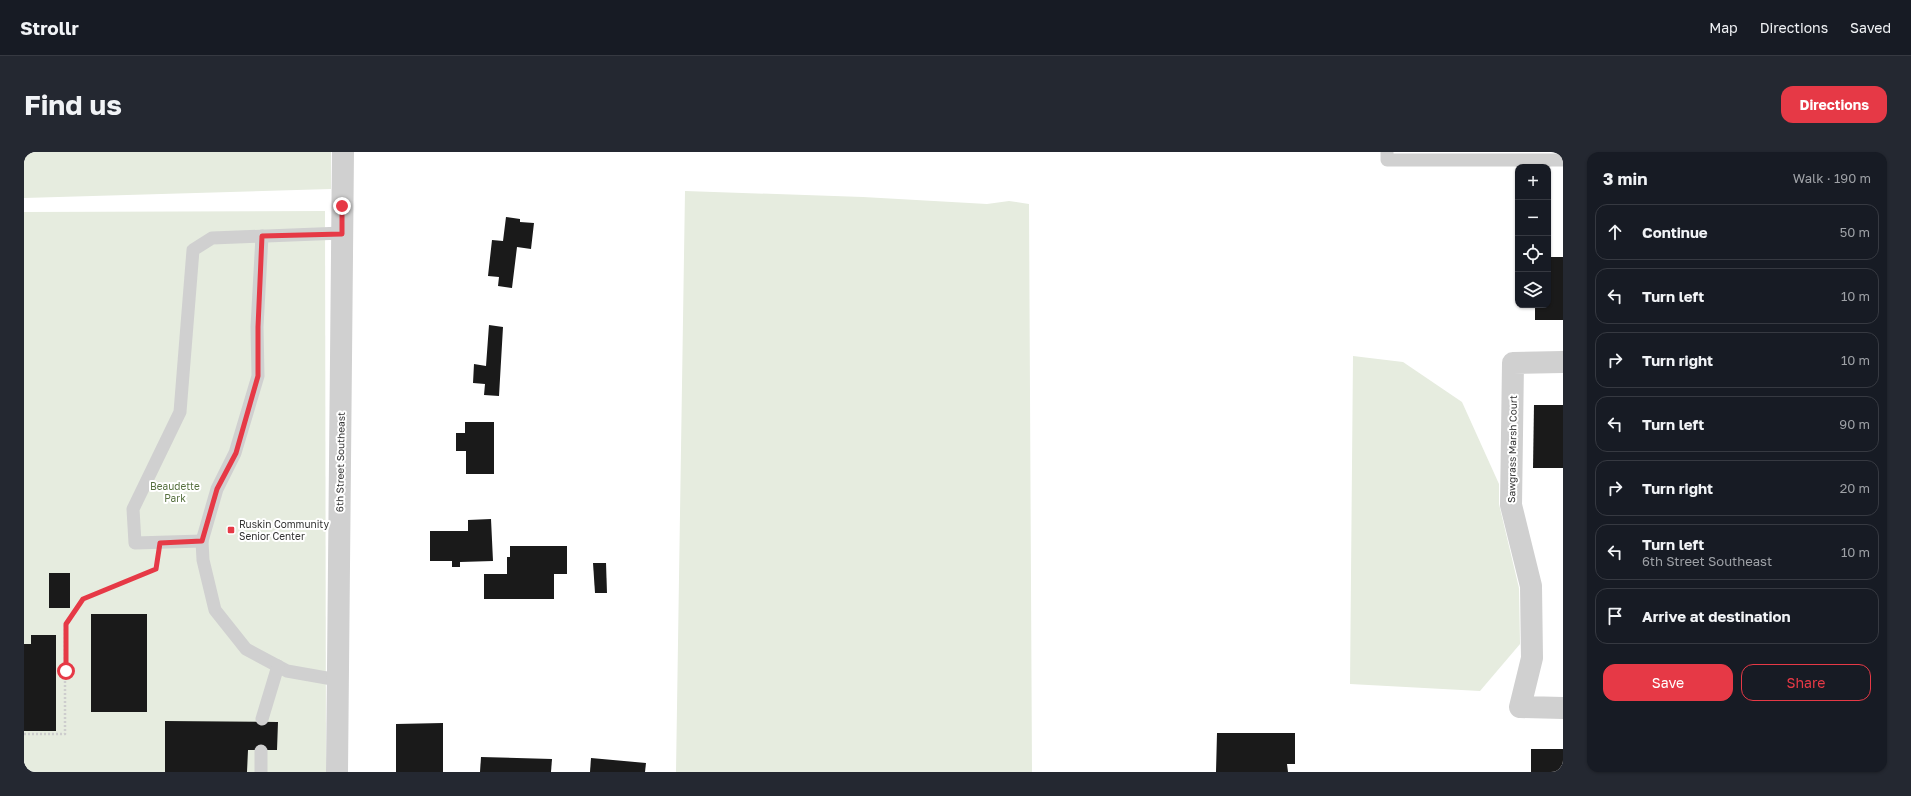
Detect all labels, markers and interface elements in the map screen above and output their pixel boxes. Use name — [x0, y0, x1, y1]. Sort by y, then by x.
text: Strollr — [20, 16, 79, 39]
text: Map — [1709, 19, 1738, 36]
text: Directions — [1760, 19, 1828, 36]
text: Saved — [1850, 19, 1891, 36]
button: Directions — [1781, 86, 1887, 123]
text: Find us — [24, 88, 122, 121]
map controls — [1515, 164, 1551, 308]
button: + — [1515, 164, 1551, 200]
text: 3 min — [1603, 168, 1647, 189]
text: Walk · 190 m — [1793, 170, 1871, 186]
route end — [333, 197, 351, 215]
button: − — [1515, 200, 1551, 236]
icon: ahead — [1604, 221, 1626, 243]
text: Continue — [1642, 223, 1708, 241]
text: 50 m — [1840, 224, 1870, 240]
button: locate — [1515, 236, 1551, 272]
button: layers — [1515, 272, 1551, 308]
icon: left — [1604, 285, 1626, 307]
text: Turn left — [1642, 287, 1704, 305]
text: 10 m — [1841, 288, 1870, 304]
icon: right — [1604, 349, 1626, 371]
text: Turn right — [1642, 351, 1713, 369]
text: 10 m — [1841, 352, 1870, 368]
street label: Sawgrass Marsh Court — [1505, 395, 1519, 503]
street label: 6th Street Southeast — [333, 412, 347, 512]
icon: left — [1604, 413, 1626, 435]
text: Turn left — [1642, 415, 1704, 433]
text: 90 m — [1839, 416, 1870, 432]
icon: right — [1604, 477, 1626, 499]
text: Turn right — [1642, 479, 1713, 497]
park label: Beaudette Park — [150, 480, 200, 504]
text: 20 m — [1840, 480, 1870, 496]
place label: Ruskin Community Senior Center — [239, 518, 330, 542]
marker: Ruskin Community Senior Center — [226, 525, 236, 535]
text: Turn left — [1642, 535, 1704, 553]
icon: left — [1604, 541, 1626, 563]
text: 10 m — [1841, 544, 1870, 560]
text: 6th Street Southeast — [1642, 553, 1772, 569]
icon: arrive — [1604, 605, 1626, 627]
text: Arrive at destination — [1642, 607, 1791, 625]
route start — [57, 662, 75, 680]
button: Save — [1603, 664, 1733, 701]
button: Share — [1741, 664, 1871, 701]

